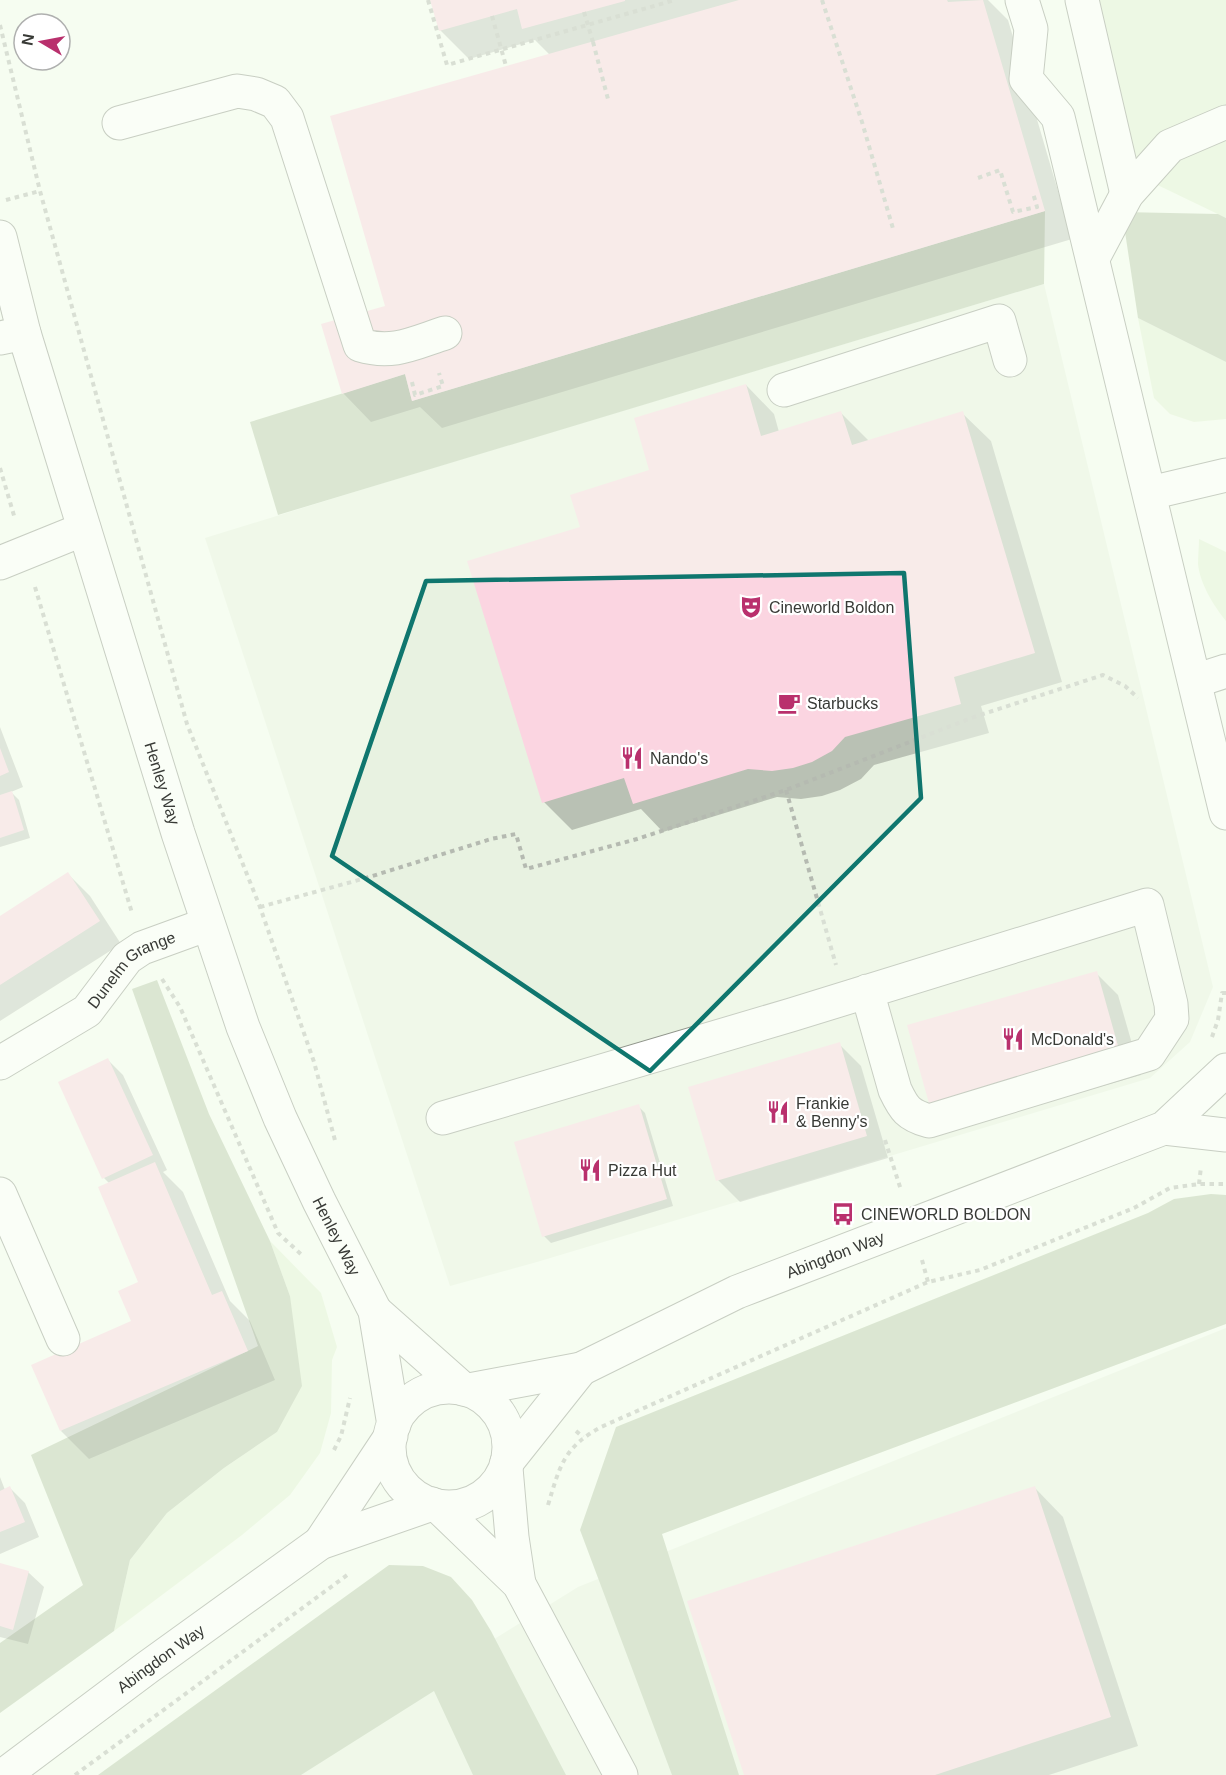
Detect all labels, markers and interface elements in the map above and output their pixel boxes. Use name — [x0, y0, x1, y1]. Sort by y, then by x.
north arrow — [12, 12, 72, 72]
text: N — [18, 32, 37, 47]
theatre icon: Cineworld Boldon — [738, 594, 764, 620]
place label: Cineworld Boldon — [769, 599, 894, 616]
cafe icon: Starbucks — [776, 690, 802, 716]
place label: Starbucks — [807, 695, 878, 712]
street label: Henley Way — [141, 740, 183, 827]
restaurant icon: Nando's — [619, 745, 645, 771]
place label: Nando's — [650, 750, 708, 767]
street label: Dunelm Grange — [84, 929, 178, 1012]
restaurant icon: McDonald's — [1000, 1026, 1026, 1052]
place label: McDonald's — [1031, 1031, 1114, 1048]
place label: Frankie & Benny's — [796, 1095, 868, 1130]
restaurant icon: Frankie & Benny's — [765, 1099, 791, 1125]
restaurant icon: Pizza Hut — [577, 1157, 603, 1183]
place label: Pizza Hut — [608, 1162, 677, 1179]
street label: Henley Way — [309, 1194, 363, 1278]
bus stop icon: CINEWORLD BOLDON — [830, 1201, 856, 1227]
place label: CINEWORLD BOLDON — [861, 1206, 1031, 1223]
street label: Abingdon Way — [784, 1228, 887, 1281]
street label: Abingdon Way — [114, 1621, 207, 1696]

